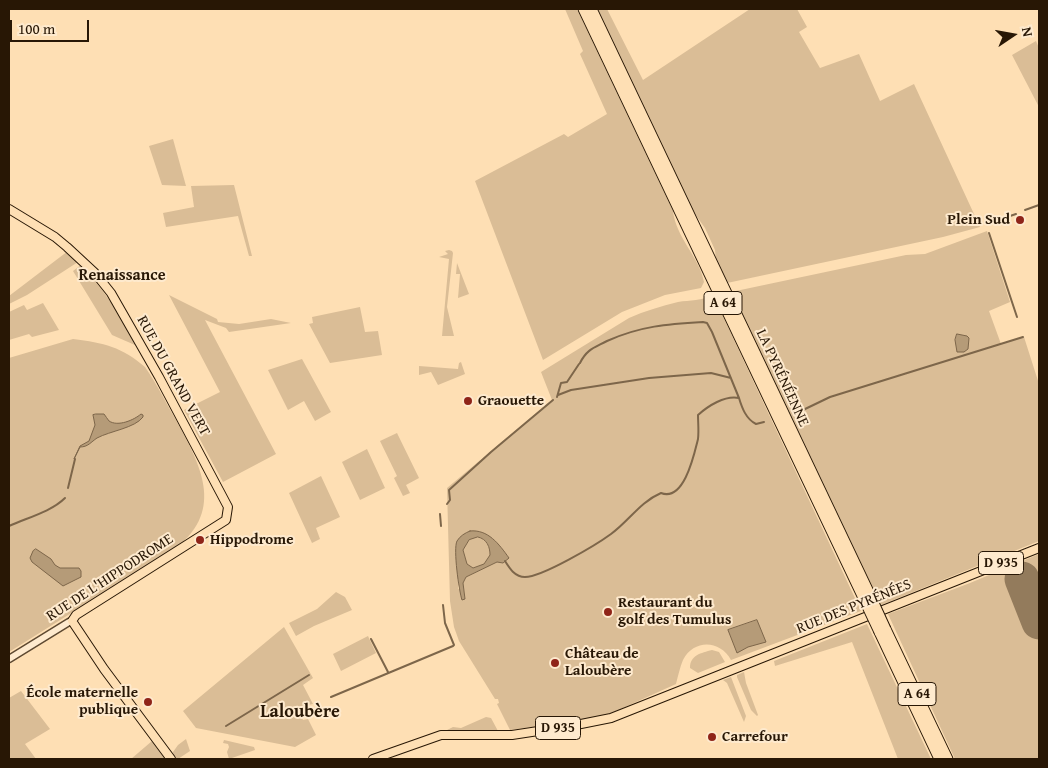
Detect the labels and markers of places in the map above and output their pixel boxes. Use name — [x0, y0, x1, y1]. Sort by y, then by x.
place label: Plein Sud — [947, 211, 1010, 229]
marker: Plein Sud — [1014, 214, 1026, 226]
place label: Graouette — [478, 392, 544, 410]
marker: Graouette — [462, 395, 474, 407]
place label: Hippodrome — [210, 531, 294, 549]
marker: Hippodrome — [194, 534, 206, 546]
place label: Restaurant du golf des Tumulus — [618, 594, 731, 629]
marker: Restaurant du golf des Tumulus — [602, 606, 614, 618]
place label: Château de Laloubère — [565, 645, 639, 680]
marker: Château de Laloubère — [549, 657, 561, 669]
place label: École maternelle publique — [26, 684, 138, 719]
marker: École maternelle publique — [142, 696, 154, 708]
place label: Carrefour — [722, 728, 788, 746]
marker: Carrefour — [706, 731, 718, 743]

